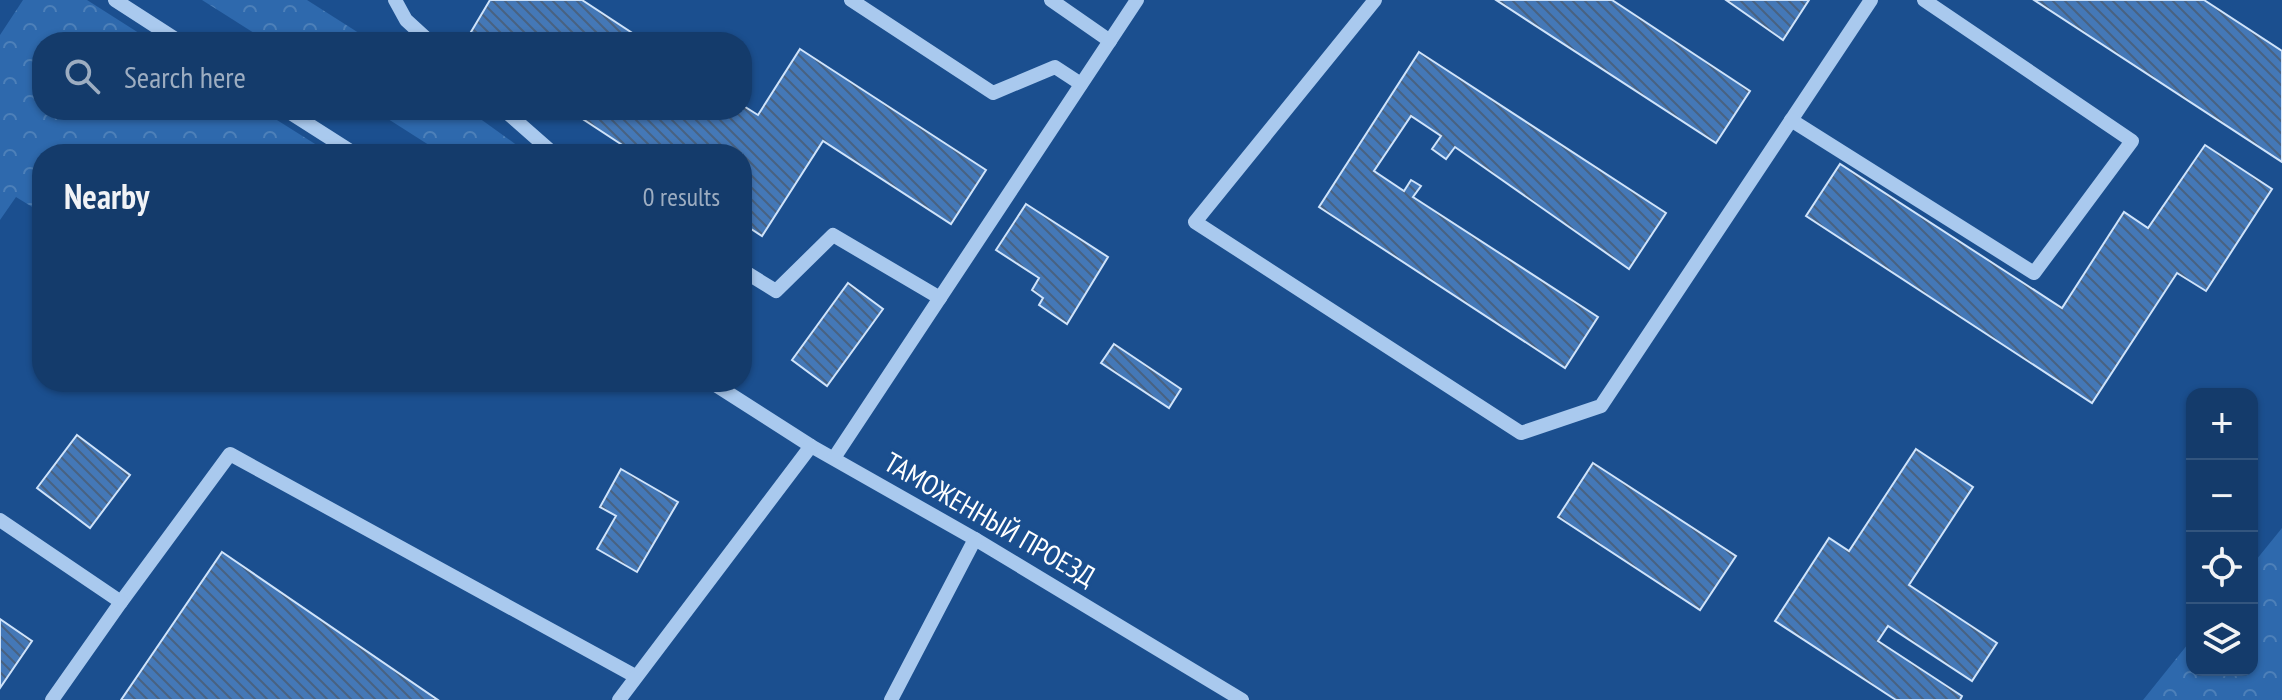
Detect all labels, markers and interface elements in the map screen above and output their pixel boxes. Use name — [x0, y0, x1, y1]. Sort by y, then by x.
search box — [32, 32, 752, 120]
icon: search — [60, 54, 104, 98]
text: Search here — [124, 57, 246, 96]
text: Nearby — [64, 174, 149, 218]
text: 0 results — [643, 180, 720, 213]
map controls — [2186, 388, 2258, 676]
button: + — [2186, 388, 2258, 460]
street label: ТАМОЖЕННЫЙ ПРОЕЗД — [878, 443, 1102, 594]
button: − — [2186, 460, 2258, 532]
button: locate — [2186, 532, 2258, 604]
button: layers — [2186, 604, 2258, 676]

